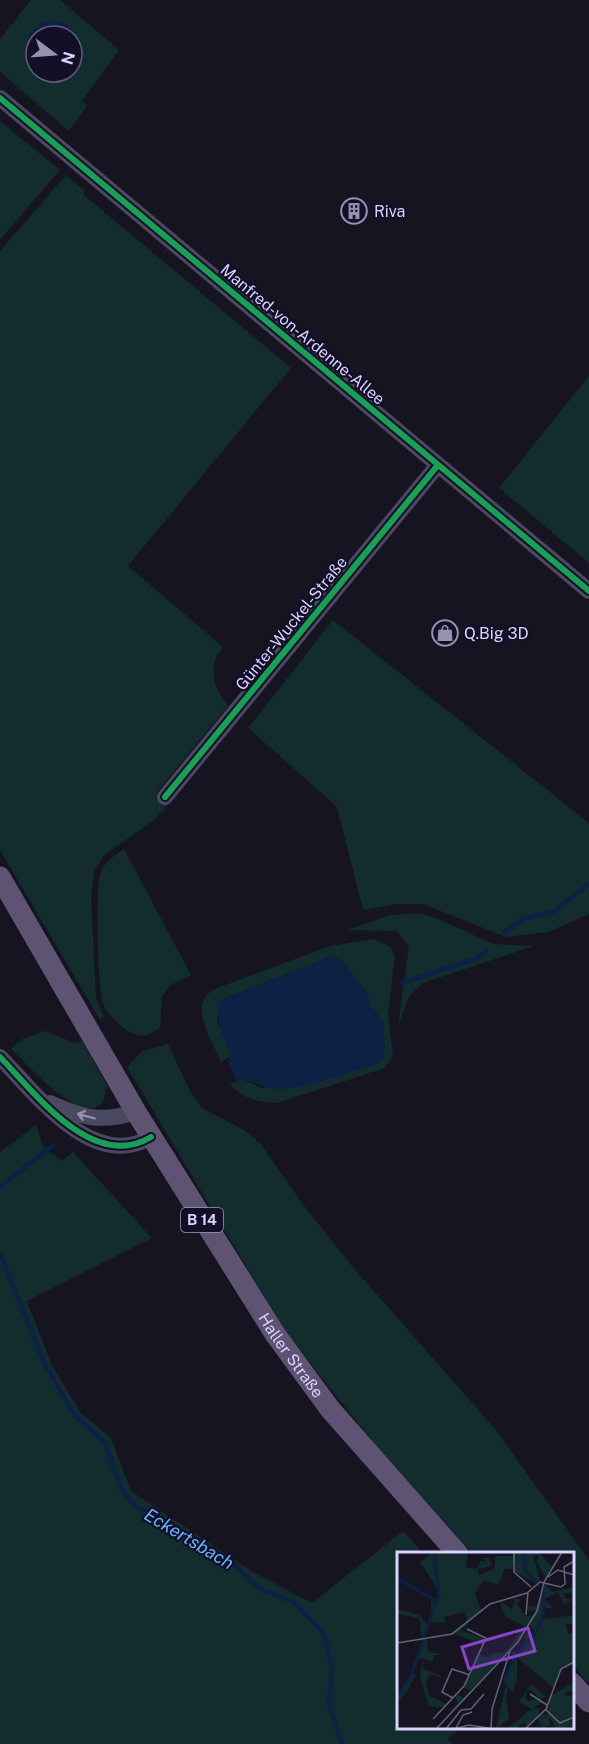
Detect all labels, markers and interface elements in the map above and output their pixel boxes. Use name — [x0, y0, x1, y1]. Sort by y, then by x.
north arrow — [24, 24, 84, 84]
text: N — [57, 49, 79, 67]
building icon: Riva — [339, 196, 369, 226]
place label: Riva — [374, 202, 405, 221]
street label: Manfred-von-Ardenne-Allee — [217, 260, 389, 409]
street label: Günter-Wuckel-Straße — [232, 553, 351, 694]
shop icon: Q.Big 3D — [430, 618, 460, 648]
place label: Q.Big 3D — [464, 624, 529, 643]
one-way arrow — [77, 1110, 96, 1121]
road number: B 14 — [181, 1208, 223, 1232]
street label: Haller Straße — [254, 1310, 327, 1401]
water label: Eckertsbach — [141, 1504, 238, 1573]
inset map — [397, 1552, 574, 1729]

